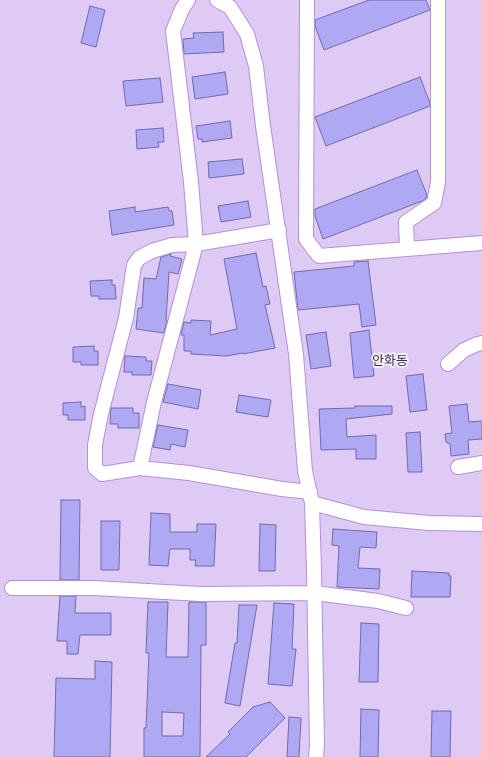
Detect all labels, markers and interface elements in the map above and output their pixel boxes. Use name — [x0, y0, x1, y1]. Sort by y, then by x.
district label: 안화동 — [372, 353, 408, 369]

